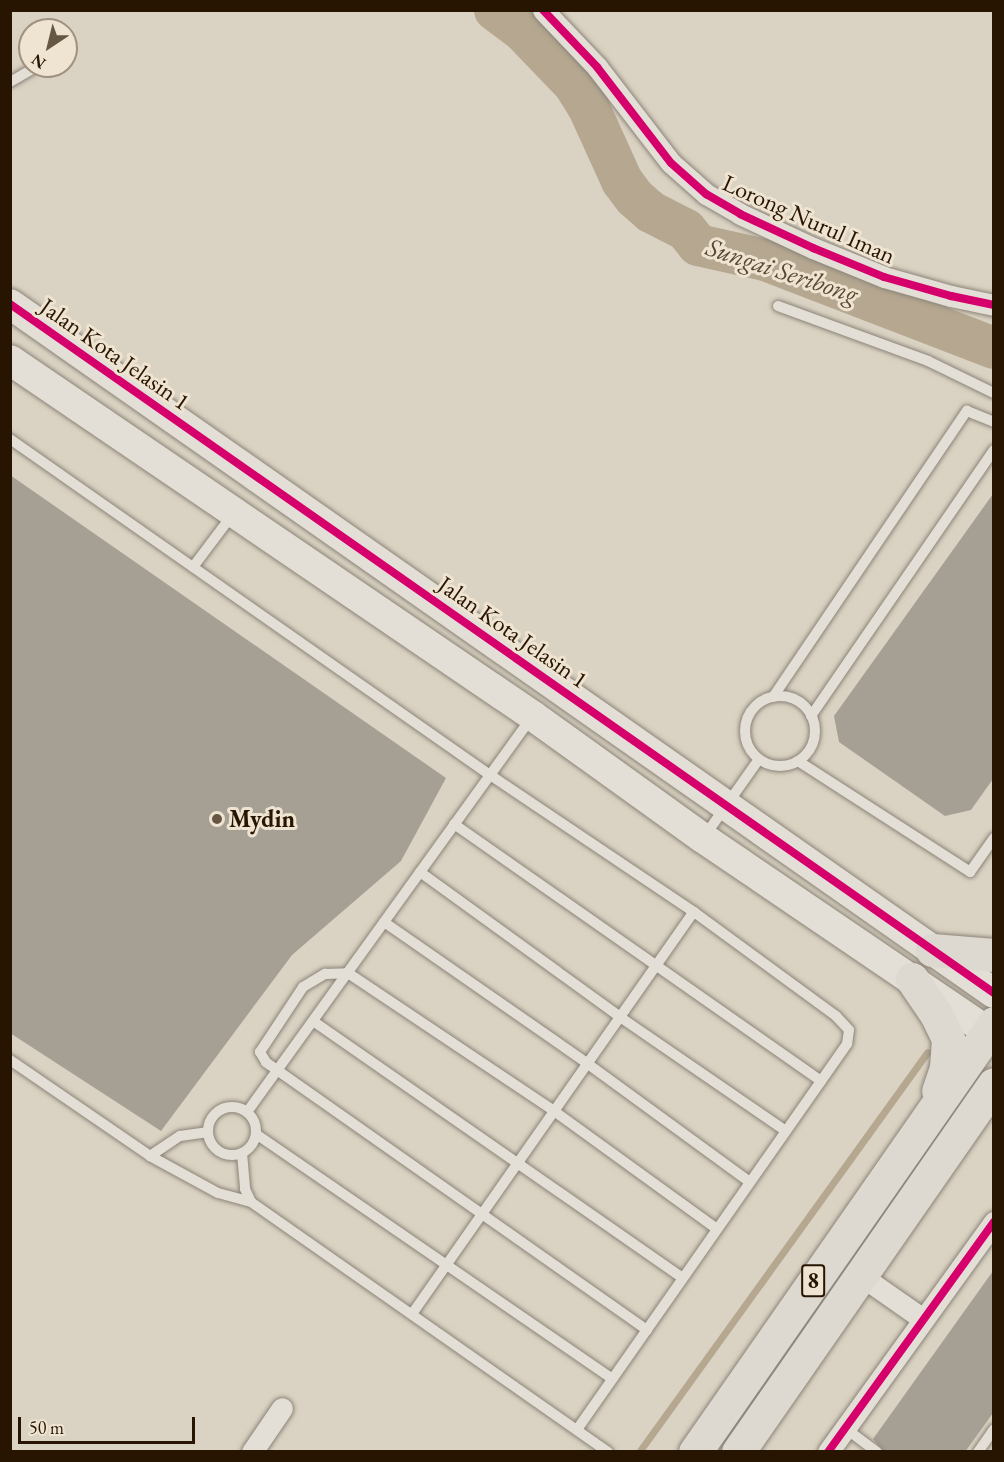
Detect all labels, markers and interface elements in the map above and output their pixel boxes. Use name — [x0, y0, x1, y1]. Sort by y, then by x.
north arrow — [18, 18, 78, 78]
text: N — [27, 49, 50, 74]
street label: Lorong Nurul Iman — [718, 168, 900, 270]
water label: Sungai Seribong — [702, 232, 862, 310]
street label: Jalan Kota Jelasin 1 — [35, 292, 195, 416]
street label: Jalan Kota Jelasin 1 — [433, 570, 593, 694]
place label: Mydin — [229, 805, 295, 833]
marker: Mydin — [210, 812, 224, 826]
road number: 8 — [801, 1262, 825, 1300]
scale bar — [21, 1405, 198, 1443]
text: 50 m — [29, 1416, 64, 1439]

